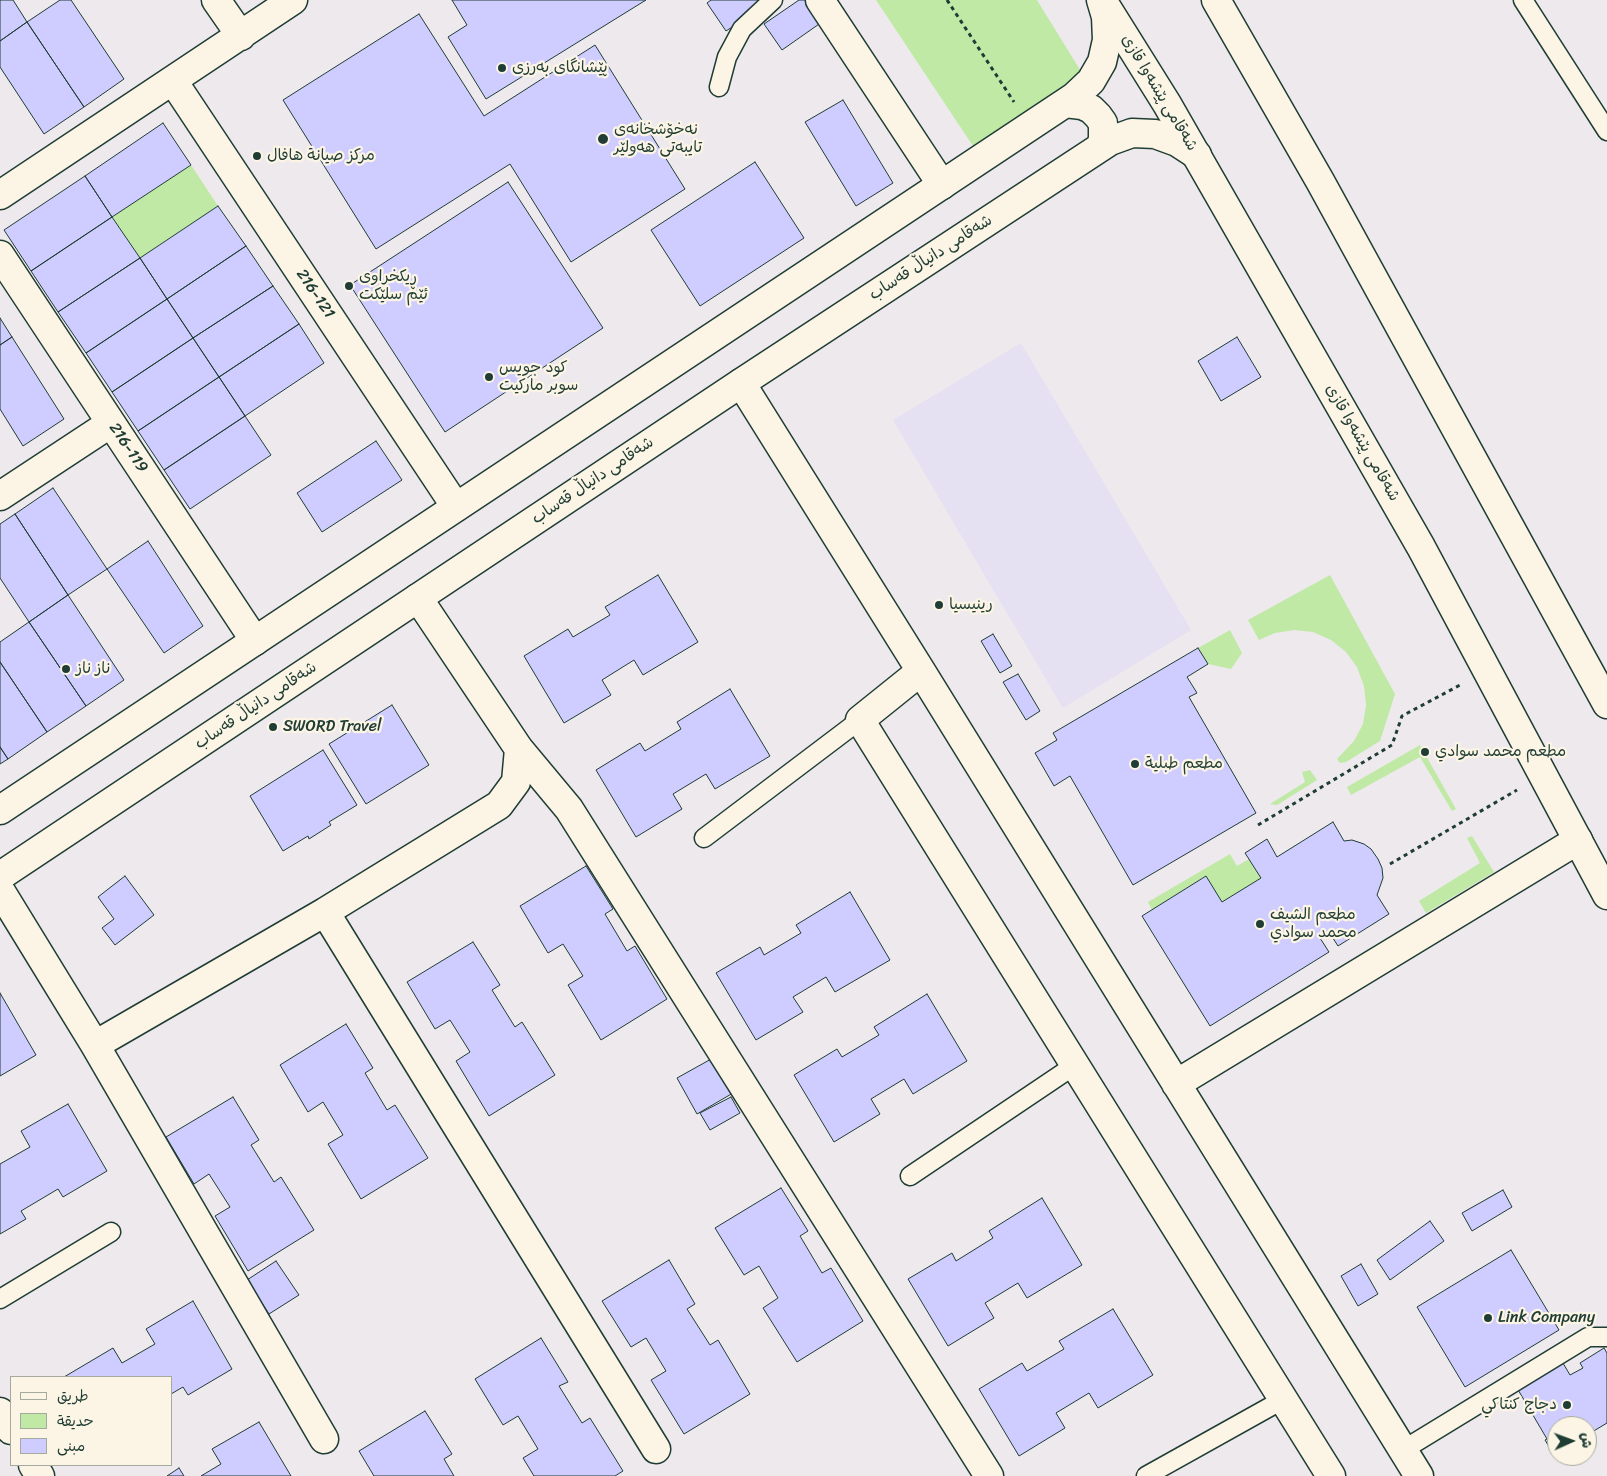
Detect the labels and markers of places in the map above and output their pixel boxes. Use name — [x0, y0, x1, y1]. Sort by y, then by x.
place label: پێشانگای بەرزی — [512, 58, 608, 78]
marker: پێشانگای بەرزی — [496, 62, 508, 74]
place label: نەخۆشخانەی تایبەتی هەولێر — [614, 120, 702, 158]
marker: نەخۆشخانەی تایبەتی هەولێر — [596, 132, 610, 146]
place label: مركز صيانة هافال — [267, 146, 375, 166]
marker: مركز صيانة هافال — [251, 150, 263, 162]
place label: ڕیکخراوی ئێم سلێکت — [359, 267, 428, 305]
marker: ڕیکخراوی ئێم سلێکت — [343, 280, 355, 292]
place label: كود جويس سوبر ماركيت — [499, 358, 578, 396]
marker: كود جويس سوبر ماركيت — [483, 371, 495, 383]
place label: رينيسيا — [949, 595, 993, 615]
marker: رينيسيا — [933, 599, 945, 611]
place label: ناز ناز — [76, 659, 110, 679]
marker: ناز ناز — [60, 663, 72, 675]
place label: SWORD Travel — [283, 717, 381, 737]
marker: SWORD Travel — [267, 721, 279, 733]
place label: مطعم محمد سوادي — [1435, 742, 1566, 762]
marker: مطعم محمد سوادي — [1419, 746, 1431, 758]
place label: مطعم طبلية — [1145, 754, 1223, 774]
marker: مطعم طبلية — [1129, 758, 1141, 770]
place label: مطعم الشيف محمد سوادي — [1270, 905, 1357, 943]
marker: مطعم الشيف محمد سوادي — [1254, 918, 1266, 930]
place label: Link Company — [1498, 1308, 1595, 1328]
marker: Link Company — [1482, 1312, 1494, 1324]
place label: دجاج كنتاكي — [1481, 1395, 1557, 1415]
marker: دجاج كنتاكي — [1561, 1399, 1573, 1411]

